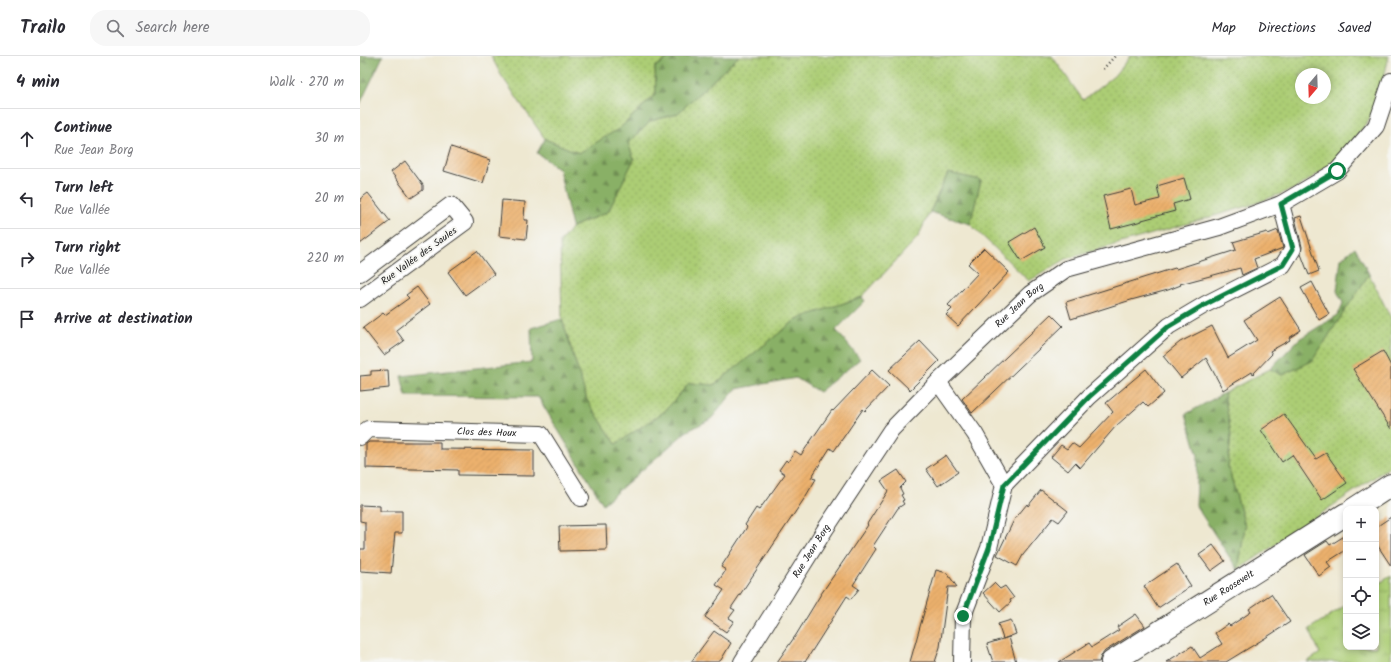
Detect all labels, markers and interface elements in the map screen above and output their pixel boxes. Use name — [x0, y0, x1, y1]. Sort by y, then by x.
search box — [90, 10, 370, 46]
text: Trailo — [20, 13, 66, 43]
text: Search here — [136, 16, 210, 40]
icon: search — [104, 17, 126, 39]
text: Map — [1211, 17, 1236, 39]
text: Directions — [1258, 17, 1316, 39]
text: Saved — [1338, 17, 1371, 39]
north arrow — [1295, 68, 1331, 104]
text: 4 min — [16, 69, 60, 96]
text: Walk · 270 m — [269, 72, 344, 93]
text: Continue — [54, 116, 112, 140]
icon: ahead — [16, 128, 38, 150]
text: 30 m — [315, 128, 344, 149]
text: Rue Jean Borg — [54, 140, 134, 161]
route start — [1328, 162, 1346, 180]
text: Turn left — [54, 176, 114, 200]
icon: left — [16, 188, 38, 210]
text: 20 m — [314, 188, 344, 209]
text: Rue Vallée — [54, 200, 110, 221]
street label: Rue Vallée des Saules — [378, 222, 461, 289]
text: Turn right — [54, 236, 121, 260]
icon: right — [16, 248, 38, 270]
text: 220 m — [307, 248, 344, 269]
text: Rue Vallée — [54, 260, 110, 281]
street label: Rue Jean Borg — [991, 278, 1047, 332]
text: Arrive at destination — [54, 307, 193, 331]
icon: arrive — [16, 308, 38, 330]
street label: Clos des Houx — [457, 424, 517, 441]
map controls — [1343, 506, 1379, 650]
button: + — [1343, 506, 1379, 542]
street label: Rue Jean Borg — [788, 520, 835, 581]
button: − — [1343, 542, 1379, 578]
street label: Rue Roosevelt — [1200, 566, 1257, 610]
button: locate — [1343, 578, 1379, 614]
route end — [954, 607, 972, 625]
button: layers — [1343, 614, 1379, 650]

